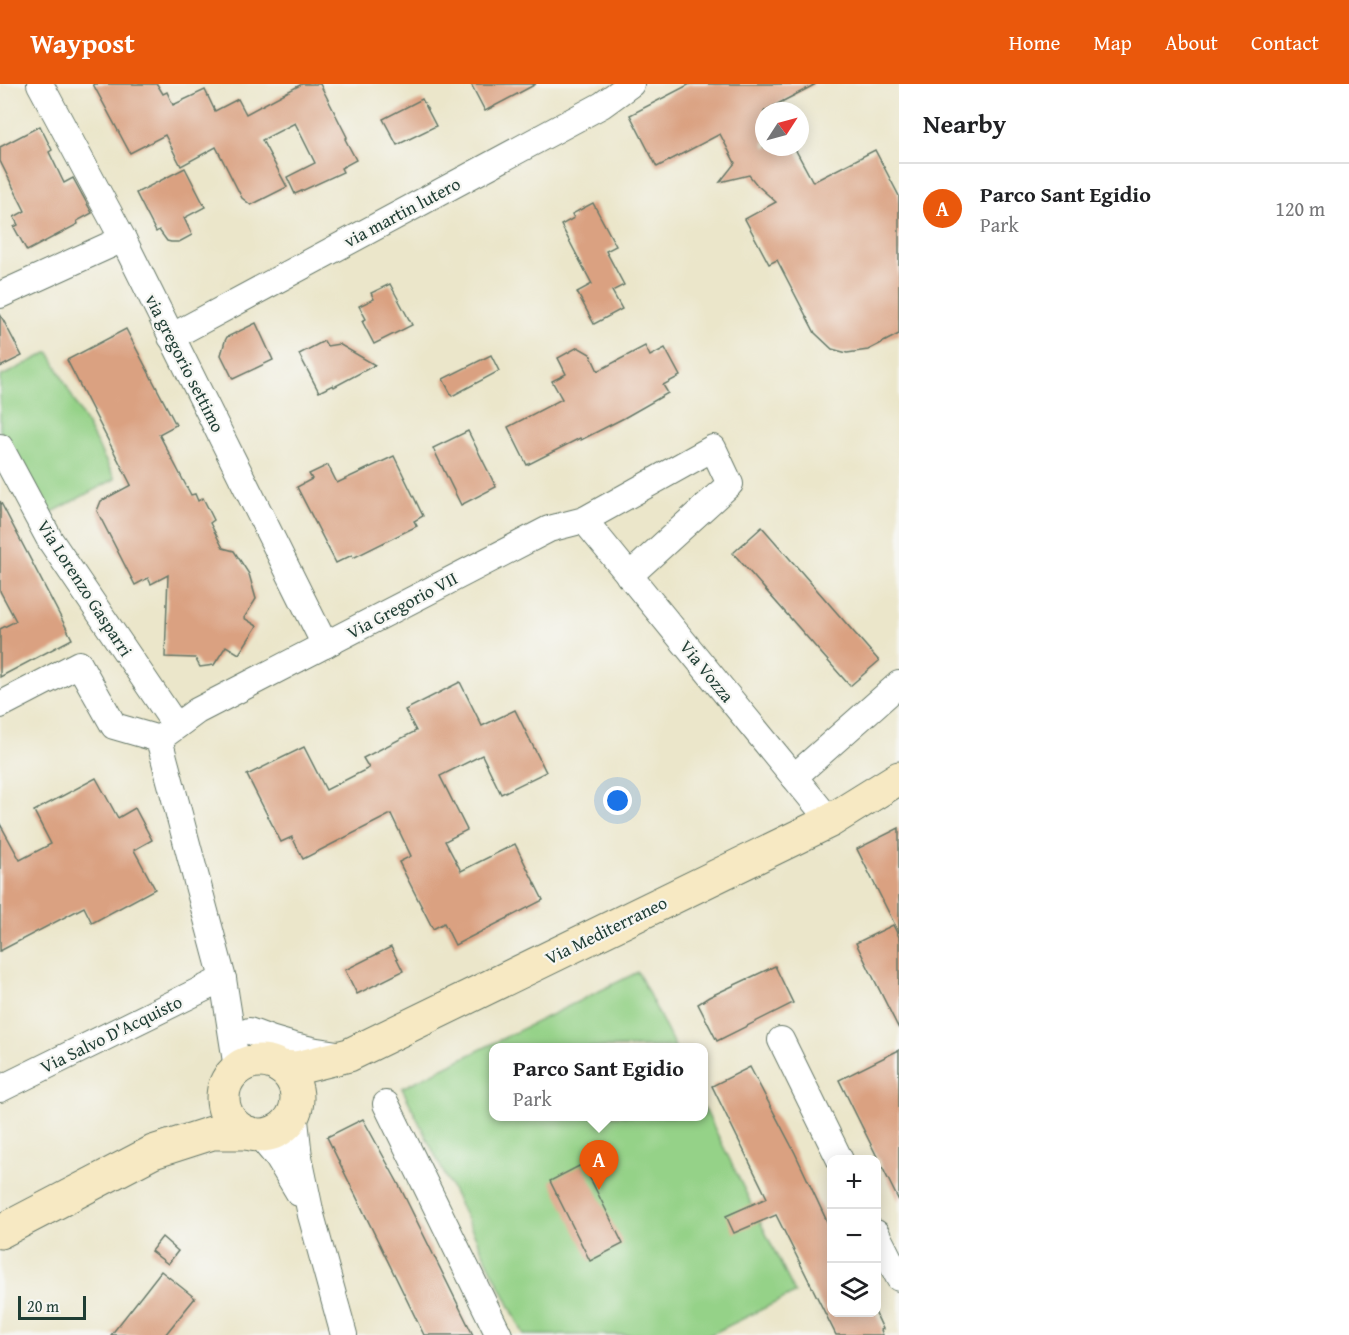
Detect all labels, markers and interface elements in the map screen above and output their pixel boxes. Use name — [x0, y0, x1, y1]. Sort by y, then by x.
text: Waypost — [30, 22, 135, 63]
text: Home — [1009, 27, 1060, 58]
text: Map — [1093, 27, 1132, 58]
text: About — [1165, 27, 1218, 58]
text: Contact — [1251, 27, 1319, 58]
north arrow — [755, 102, 809, 156]
text: Nearby — [923, 104, 1006, 143]
street label: via martin lutero — [339, 170, 465, 254]
text: Parco Sant Egidio — [980, 178, 1151, 210]
text: A — [936, 194, 949, 223]
text: 120 m — [1275, 194, 1325, 223]
text: Park — [980, 210, 1019, 239]
street label: via gregorio settimo — [138, 289, 232, 437]
street label: Via Lorenzo Gasparri — [31, 514, 139, 662]
street label: Via Gregorio VII — [342, 564, 462, 646]
street label: Via Vozza — [673, 634, 741, 708]
your location — [603, 786, 632, 815]
street label: Via Mediterraneo — [540, 889, 672, 971]
street label: Via Salvo D'Acquisto — [36, 988, 186, 1080]
popup — [489, 1043, 708, 1121]
text: Parco Sant Egidio — [513, 1052, 684, 1084]
text: Park — [513, 1084, 552, 1113]
pin: A — [580, 1140, 618, 1190]
map controls — [827, 1155, 881, 1317]
button: + — [827, 1155, 881, 1209]
button: − — [827, 1209, 881, 1263]
button: layers — [827, 1263, 881, 1317]
scale bar — [18, 1293, 86, 1320]
text: 20 m — [27, 1294, 59, 1318]

